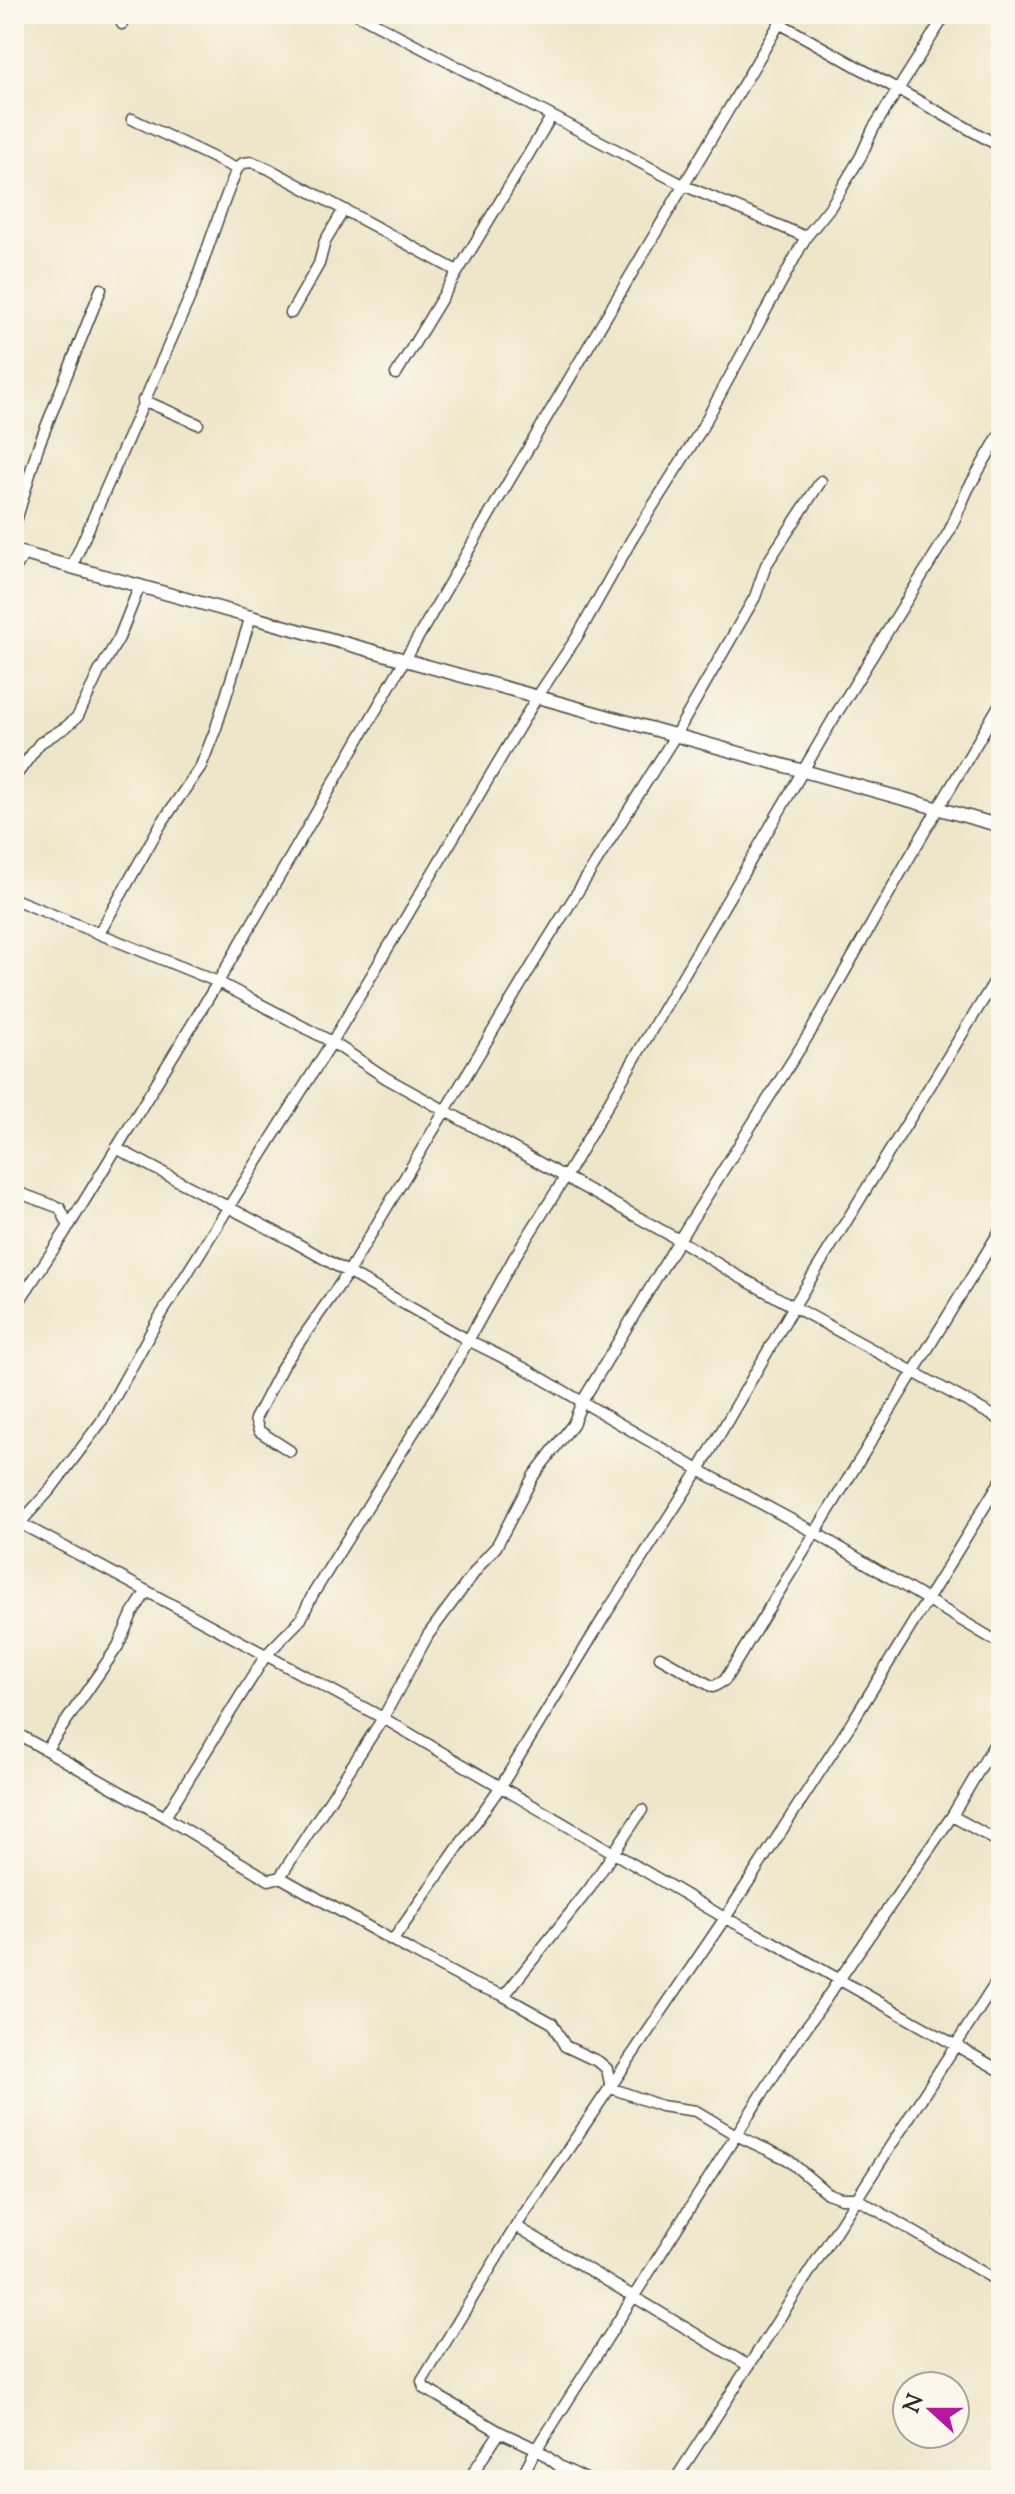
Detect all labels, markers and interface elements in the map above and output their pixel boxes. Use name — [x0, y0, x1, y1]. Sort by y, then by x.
north arrow — [891, 2370, 971, 2450]
text: N — [897, 2390, 933, 2418]

